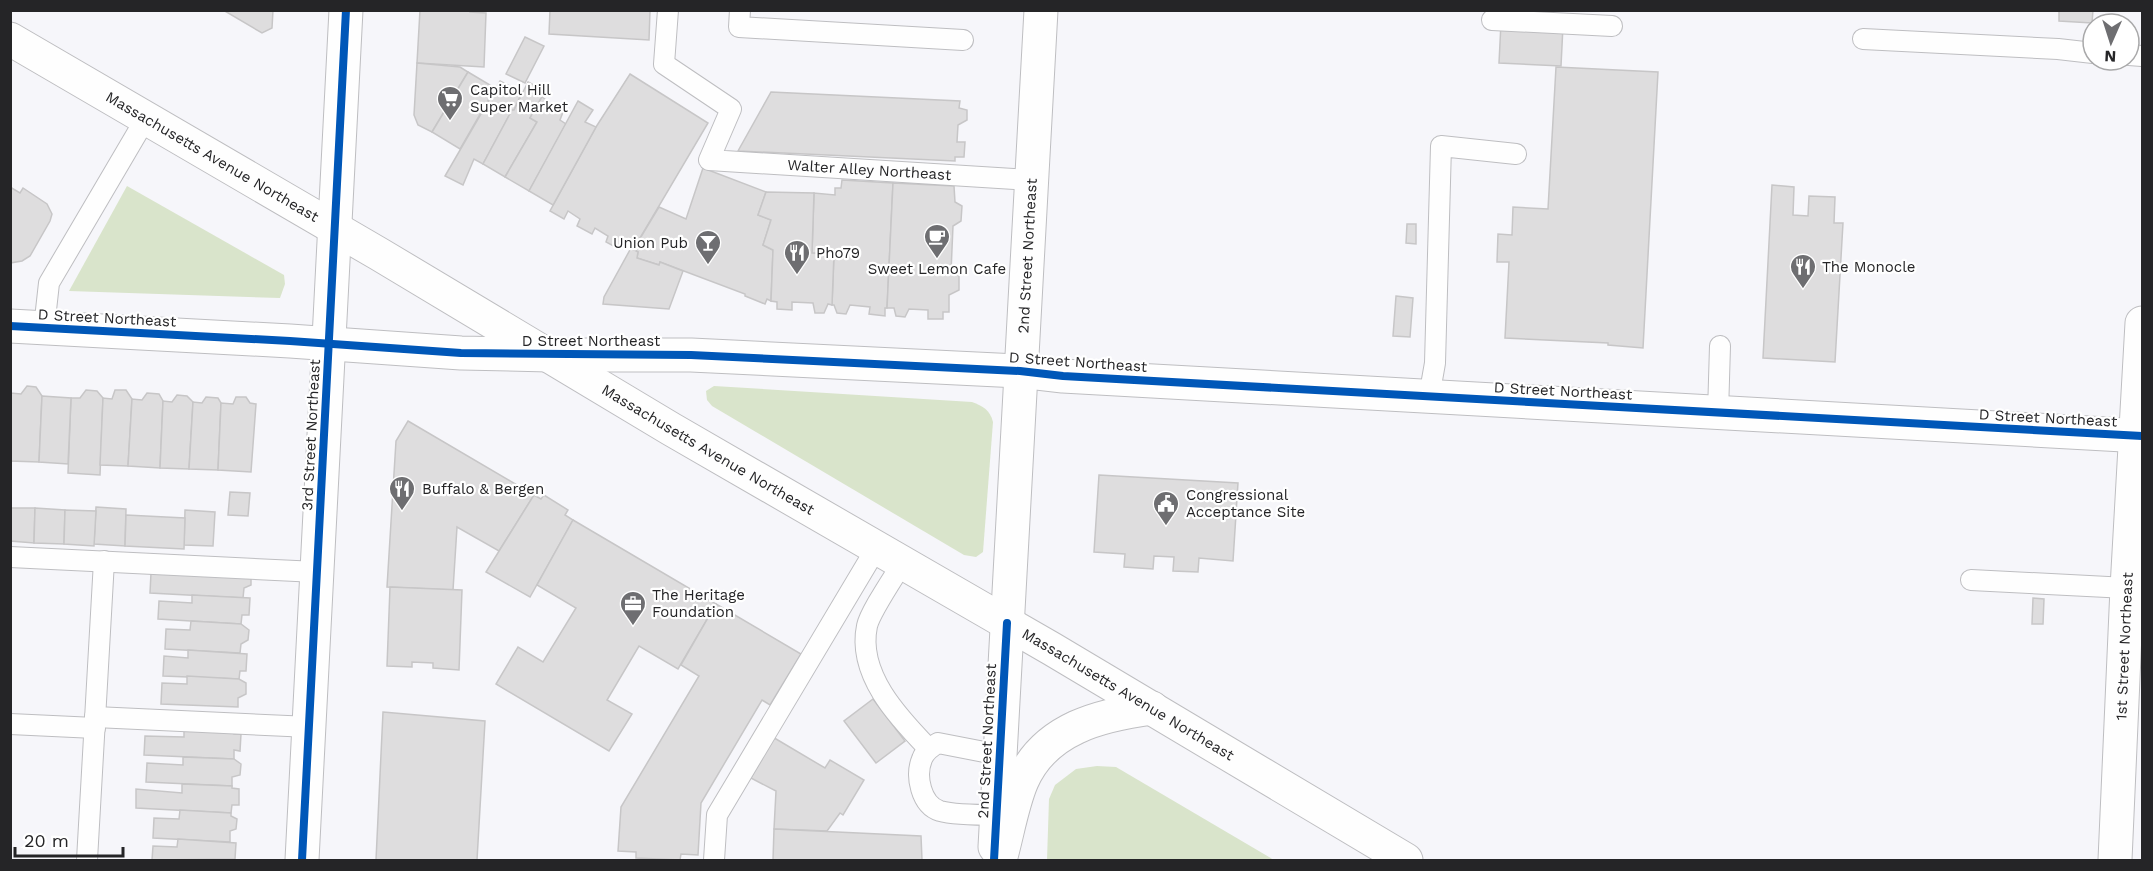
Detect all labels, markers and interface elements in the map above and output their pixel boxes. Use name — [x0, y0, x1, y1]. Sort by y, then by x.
north arrow — [2081, 12, 2141, 72]
text: N — [2104, 47, 2117, 66]
place label: Capitol Hill Super Market — [470, 81, 569, 116]
supermarket icon: Capitol Hill Super Market — [435, 84, 465, 122]
street label: Massachusetts Avenue Northeast — [102, 88, 323, 226]
street label: Walter Alley Northeast — [787, 156, 953, 184]
street label: 2nd Street Northeast — [1014, 177, 1041, 334]
cafe icon: Sweet Lemon Cafe — [922, 222, 952, 260]
bar icon: Union Pub — [693, 228, 723, 266]
place label: Union Pub — [613, 234, 688, 252]
restaurant icon: Pho79 — [782, 238, 812, 276]
place label: Pho79 — [816, 244, 860, 262]
restaurant icon: The Monocle — [1788, 252, 1818, 290]
place label: The Monocle — [1822, 258, 1915, 276]
place label: Sweet Lemon Cafe — [868, 260, 1006, 278]
street label: D Street Northeast — [37, 305, 177, 331]
street label: D Street Northeast — [522, 332, 661, 350]
street label: D Street Northeast — [1008, 348, 1148, 376]
street label: 3rd Street Northeast — [298, 358, 324, 511]
street label: D Street Northeast — [1493, 378, 1633, 404]
street label: Massachusetts Avenue Northeast — [598, 381, 818, 519]
street label: D Street Northeast — [1978, 405, 2118, 431]
restaurant icon: Buffalo & Bergen — [387, 474, 417, 512]
place label: Buffalo & Bergen — [422, 480, 544, 498]
place label: Congressional Acceptance Site — [1186, 486, 1305, 521]
public building icon: Congressional Acceptance Site — [1151, 489, 1181, 527]
street label: 1st Street Northeast — [2112, 571, 2137, 721]
place label: The Heritage Foundation — [652, 586, 745, 621]
office icon: The Heritage Foundation — [618, 589, 648, 627]
street label: Massachusetts Avenue Northeast — [1019, 625, 1238, 765]
street label: 2nd Street Northeast — [974, 662, 1000, 819]
scale bar — [15, 820, 123, 858]
text: 20 m — [24, 830, 69, 851]

